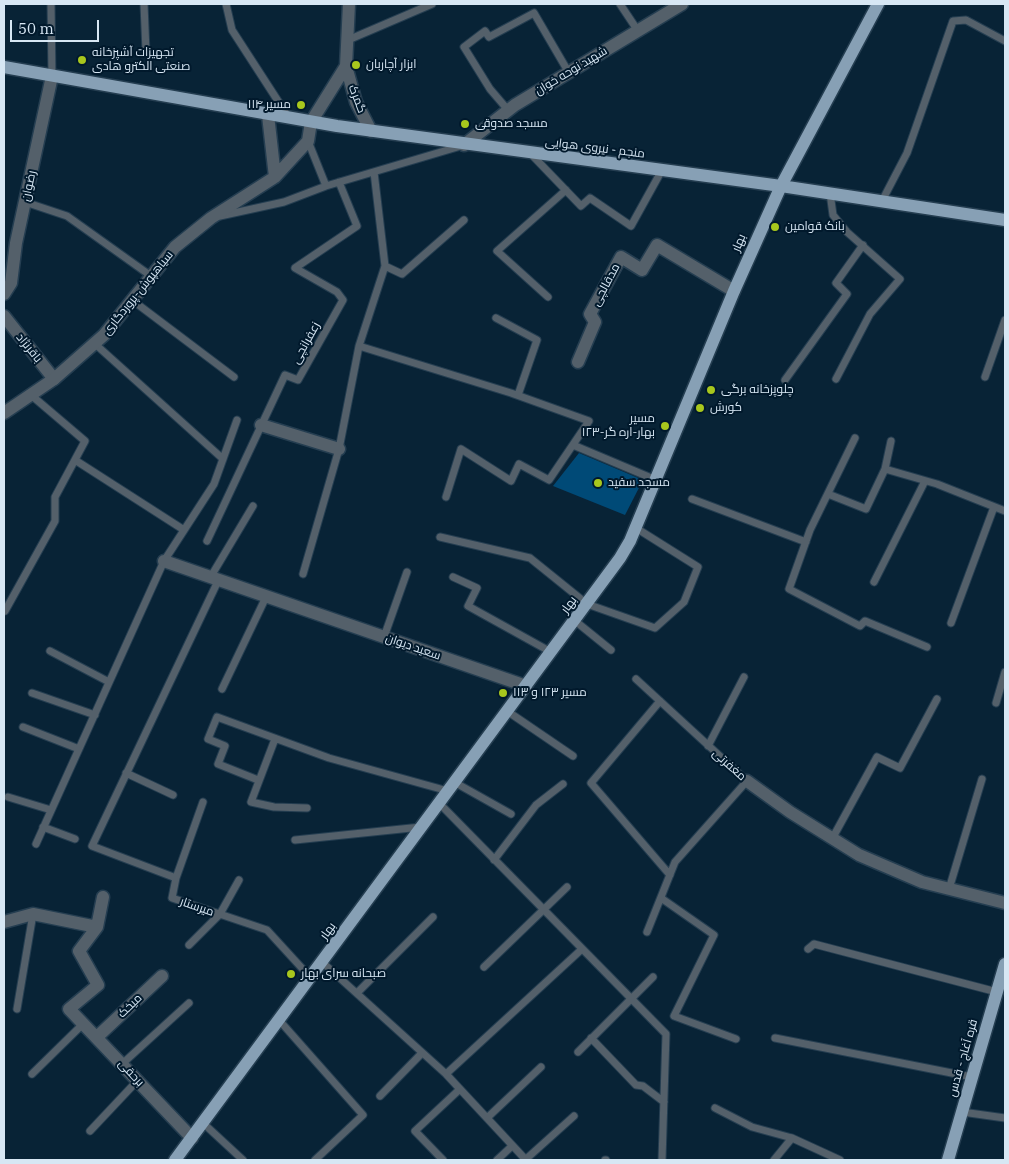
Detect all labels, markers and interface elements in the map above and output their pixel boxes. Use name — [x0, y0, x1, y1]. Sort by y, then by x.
scale bar — [12, 10, 101, 42]
text: 50 m — [18, 19, 54, 38]
street label: شهید نوحه خوان — [532, 44, 610, 98]
place label: تجهیزات آشپزخانه صنعتی الکترو هادی — [92, 46, 190, 74]
marker: تجهیزات آشپزخانه صنعتی الکترو هادی — [76, 54, 88, 66]
place label: ابزار آچاربان — [366, 58, 417, 72]
marker: ابزار آچاربان — [350, 59, 362, 71]
street label: گمرک — [345, 83, 369, 115]
place label: مسیر ۱۱۴ — [248, 98, 291, 112]
marker: مسیر ۱۱۴ — [295, 99, 307, 111]
place label: مسجد صدوقی — [475, 117, 548, 131]
marker: مسجد صدوقی — [459, 118, 471, 130]
street label: منجم - نیروی هوایی — [544, 135, 646, 161]
street label: رضوان — [19, 169, 39, 203]
place label: بانک قوامین — [785, 220, 845, 234]
marker: بانک قوامین — [769, 221, 781, 233]
street label: بهار — [729, 232, 749, 254]
street label: سیاهپوش-پروردگاری — [100, 248, 176, 338]
street label: مدقالچی — [589, 261, 623, 309]
street label: زعفرانچی — [289, 319, 323, 367]
street label: باقرنژاد — [13, 330, 45, 366]
place label: چلوپزخانه برگی — [721, 383, 794, 397]
marker: چلوپزخانه برگی — [705, 384, 717, 396]
place label: کورش — [710, 401, 742, 415]
marker: کورش — [694, 402, 706, 414]
place label: مسیر ۱۲۳-بهار-اره گر — [582, 412, 655, 440]
marker: مسیر ۱۲۳-بهار-اره گر — [659, 420, 671, 432]
place label: مسجد سفید — [608, 476, 670, 490]
marker: مسجد سفید — [592, 477, 604, 489]
street label: بهار — [558, 594, 580, 616]
street label: سعید دیوان — [383, 631, 443, 663]
place label: مسیر ۱۲۳ و ۱۱۳ — [513, 686, 587, 700]
marker: مسیر ۱۲۳ و ۱۱۳ — [497, 687, 509, 699]
street label: مغفرتی — [709, 746, 749, 784]
street label: میرستار — [178, 894, 216, 920]
street label: بهار — [317, 920, 339, 942]
place label: صبحانه سرای بهار — [301, 967, 386, 981]
marker: صبحانه سرای بهار — [285, 968, 297, 980]
street label: میخک — [115, 991, 145, 1021]
street label: قره آغاج - قدس — [945, 1018, 981, 1098]
street label: برحقی — [115, 1056, 147, 1090]

